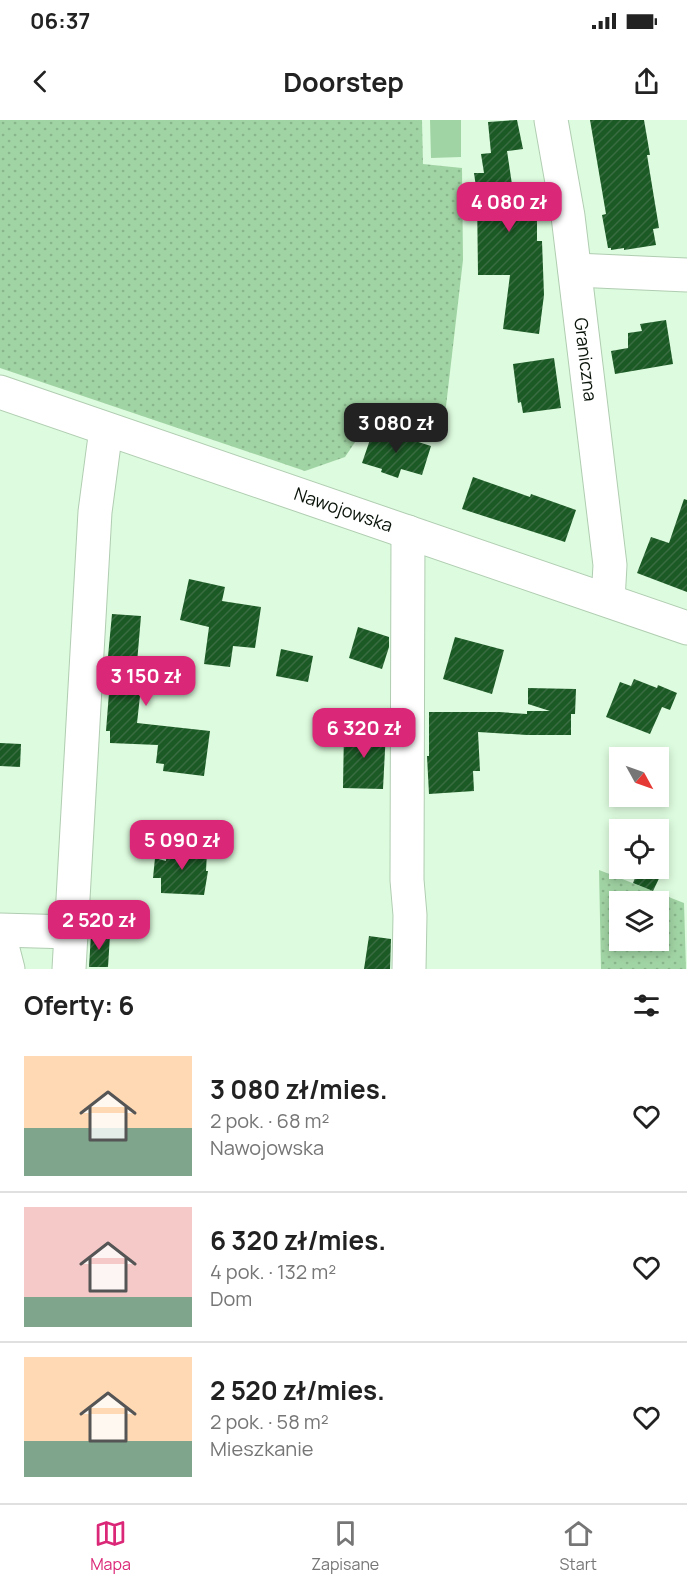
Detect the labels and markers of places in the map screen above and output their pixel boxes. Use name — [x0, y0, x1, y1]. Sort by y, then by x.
pin: 4 080 zł — [447, 182, 571, 233]
pin: 3 080 zł — [334, 403, 458, 454]
pin: 3 150 zł — [84, 656, 208, 707]
pin: 6 320 zł — [302, 708, 426, 759]
pin: 5 090 zł — [120, 820, 244, 871]
pin: 2 520 zł — [37, 900, 161, 951]

